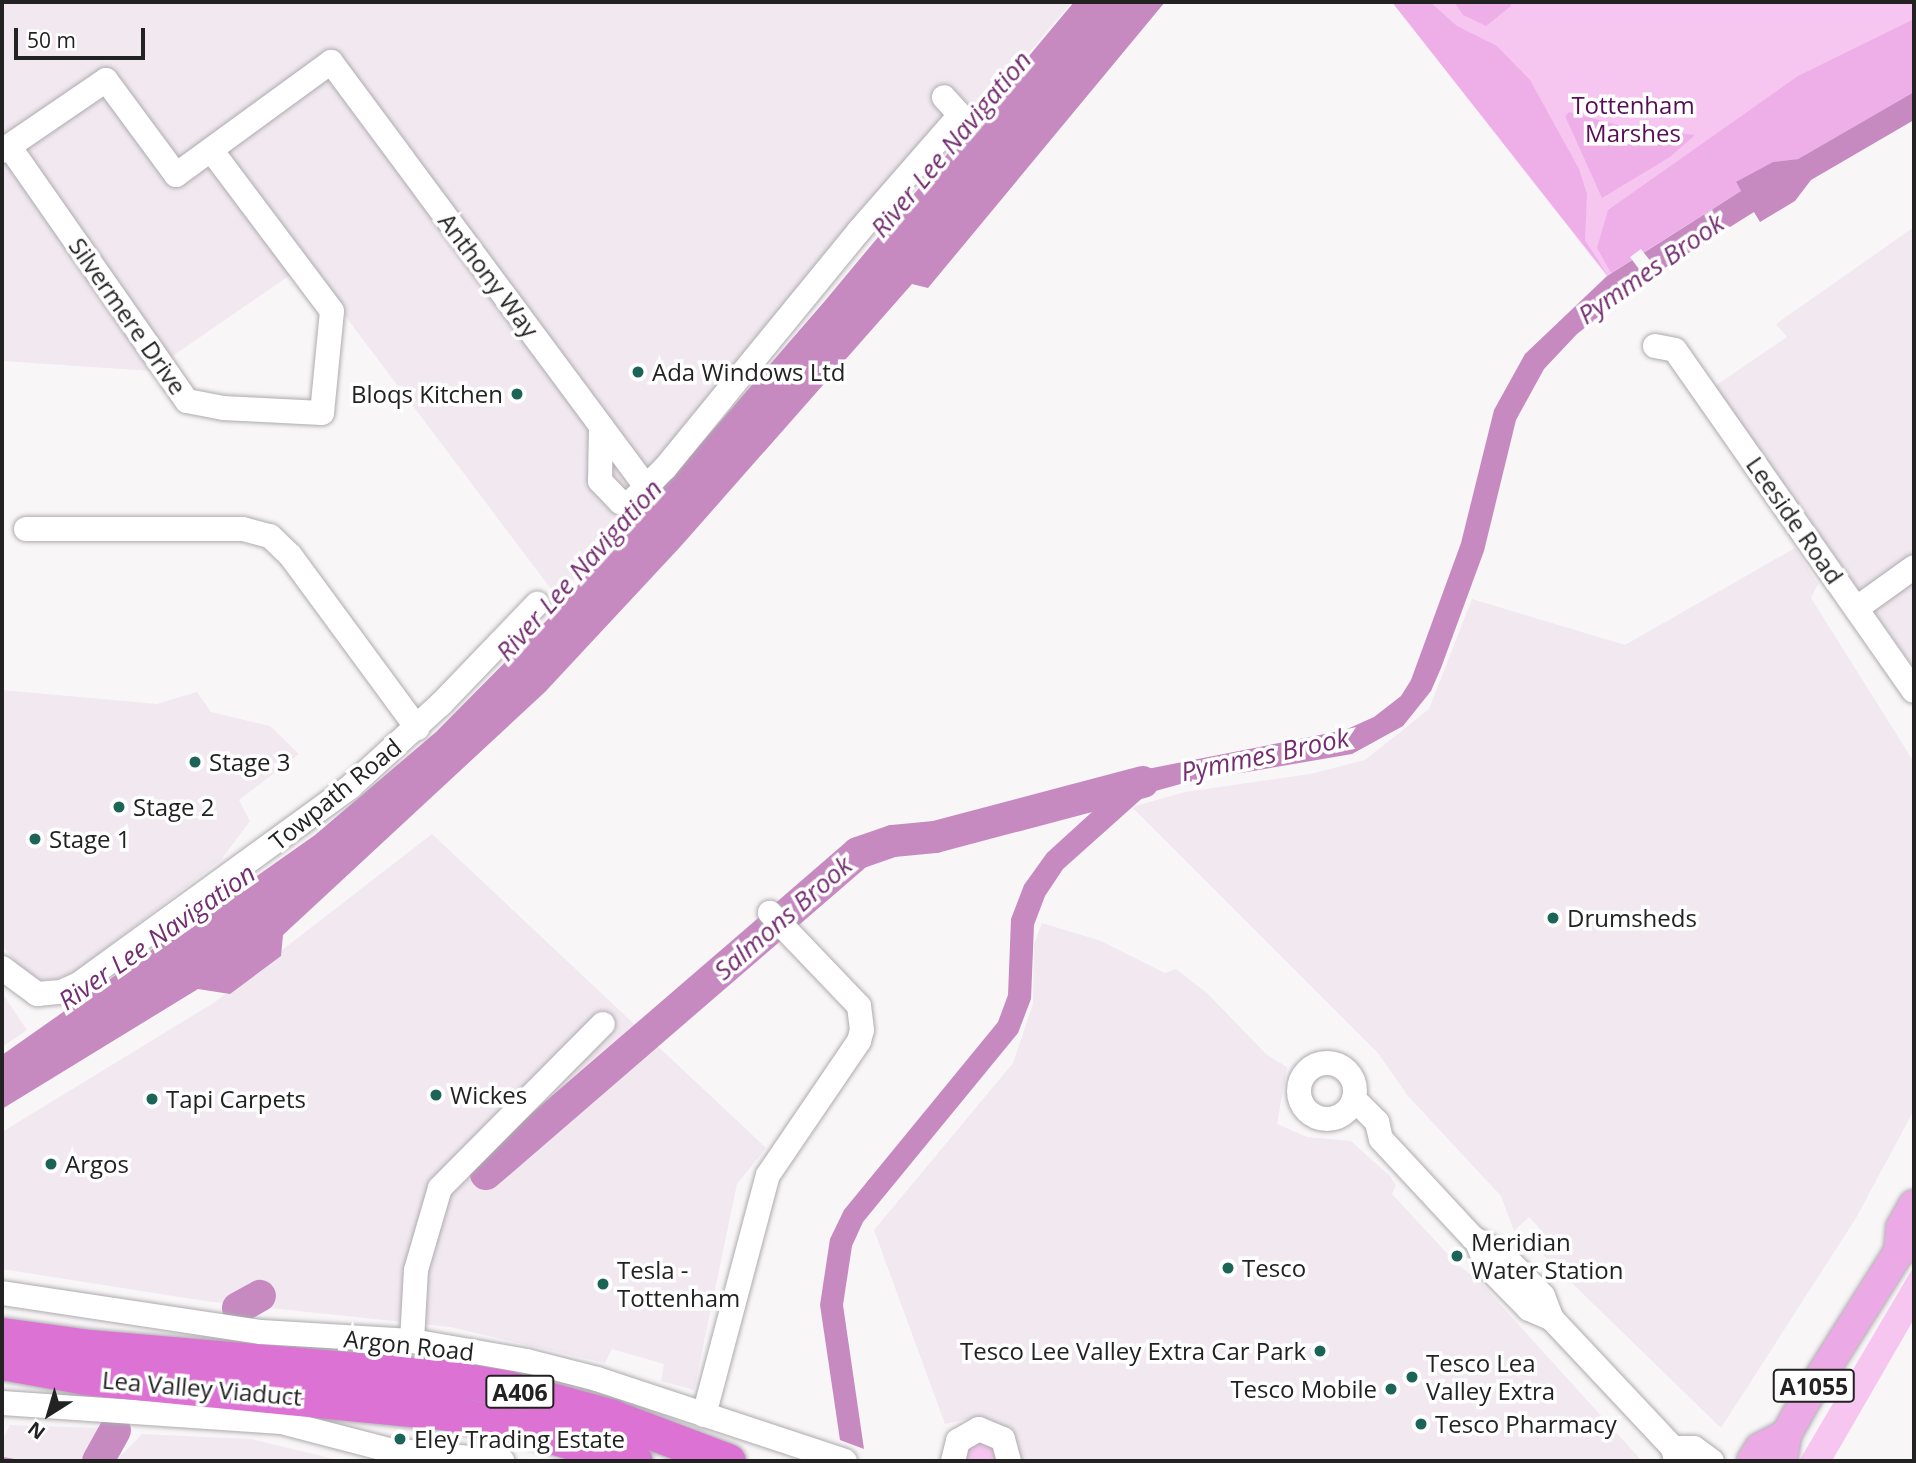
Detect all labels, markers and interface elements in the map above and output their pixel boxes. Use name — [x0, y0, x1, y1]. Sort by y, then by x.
scale bar — [18, 14, 149, 58]
text: 50 m — [27, 26, 76, 54]
water label: River Lee Navigation — [864, 45, 1038, 243]
park label: Tottenham Marshes — [1571, 91, 1695, 147]
street label: Anthony Way — [433, 207, 545, 343]
water label: Pymmes Brook — [1572, 207, 1730, 331]
street label: Silvermere Drive — [63, 232, 193, 400]
place label: Ada Windows Ltd — [652, 358, 846, 386]
marker: Ada Windows Ltd — [630, 364, 646, 380]
place label: Bloqs Kitchen — [351, 380, 503, 408]
marker: Bloqs Kitchen — [509, 386, 525, 402]
street label: Leeside Road — [1741, 451, 1849, 589]
water label: River Lee Navigation — [489, 473, 669, 667]
water label: Pymmes Brook — [1178, 722, 1352, 788]
street label: Towpath Road — [263, 732, 407, 856]
place label: Stage 3 — [209, 748, 291, 776]
marker: Stage 3 — [187, 754, 203, 770]
place label: Stage 2 — [133, 793, 215, 821]
marker: Stage 2 — [111, 799, 127, 815]
place label: Stage 1 — [49, 825, 131, 853]
marker: Stage 1 — [27, 831, 43, 847]
water label: Salmons Brook — [708, 850, 858, 986]
water label: River Lee Navigation — [53, 857, 261, 1017]
place label: Drumsheds — [1567, 904, 1697, 932]
marker: Drumsheds — [1545, 910, 1561, 926]
place label: Wickes — [450, 1081, 527, 1109]
place label: Tapi Carpets — [166, 1085, 306, 1113]
marker: Wickes — [428, 1087, 444, 1103]
marker: Tapi Carpets — [144, 1091, 160, 1107]
place label: Argos — [65, 1150, 129, 1178]
marker: Argos — [43, 1156, 59, 1172]
place label: Meridian Water Station — [1471, 1228, 1623, 1284]
marker: Meridian Water Station — [1449, 1248, 1465, 1264]
place label: Tesco — [1242, 1254, 1306, 1282]
place label: Tesla - Tottenham — [617, 1256, 740, 1312]
marker: Tesco — [1220, 1260, 1236, 1276]
marker: Tesla - Tottenham — [595, 1276, 611, 1292]
street label: Argon Road — [343, 1324, 475, 1366]
place label: Tesco Lee Valley Extra Car Park — [960, 1337, 1306, 1365]
marker: Tesco Lee Valley Extra Car Park — [1312, 1343, 1328, 1359]
place label: Tesco Lea Valley Extra — [1426, 1349, 1555, 1405]
street label: Lea Valley Viaduct — [101, 1365, 303, 1411]
road number: A1055 — [1772, 1366, 1856, 1406]
marker: Tesco Lea Valley Extra — [1404, 1369, 1420, 1385]
road number: A406 — [485, 1372, 555, 1412]
place label: Tesco Mobile — [1230, 1375, 1377, 1403]
north arrow — [14, 1379, 84, 1449]
marker: Tesco Mobile — [1383, 1381, 1399, 1397]
place label: Tesco Pharmacy — [1435, 1410, 1617, 1438]
text: N — [22, 1416, 50, 1446]
marker: Tesco Pharmacy — [1413, 1416, 1429, 1432]
place label: Eley Trading Estate — [414, 1425, 625, 1453]
marker: Eley Trading Estate — [392, 1431, 408, 1447]

